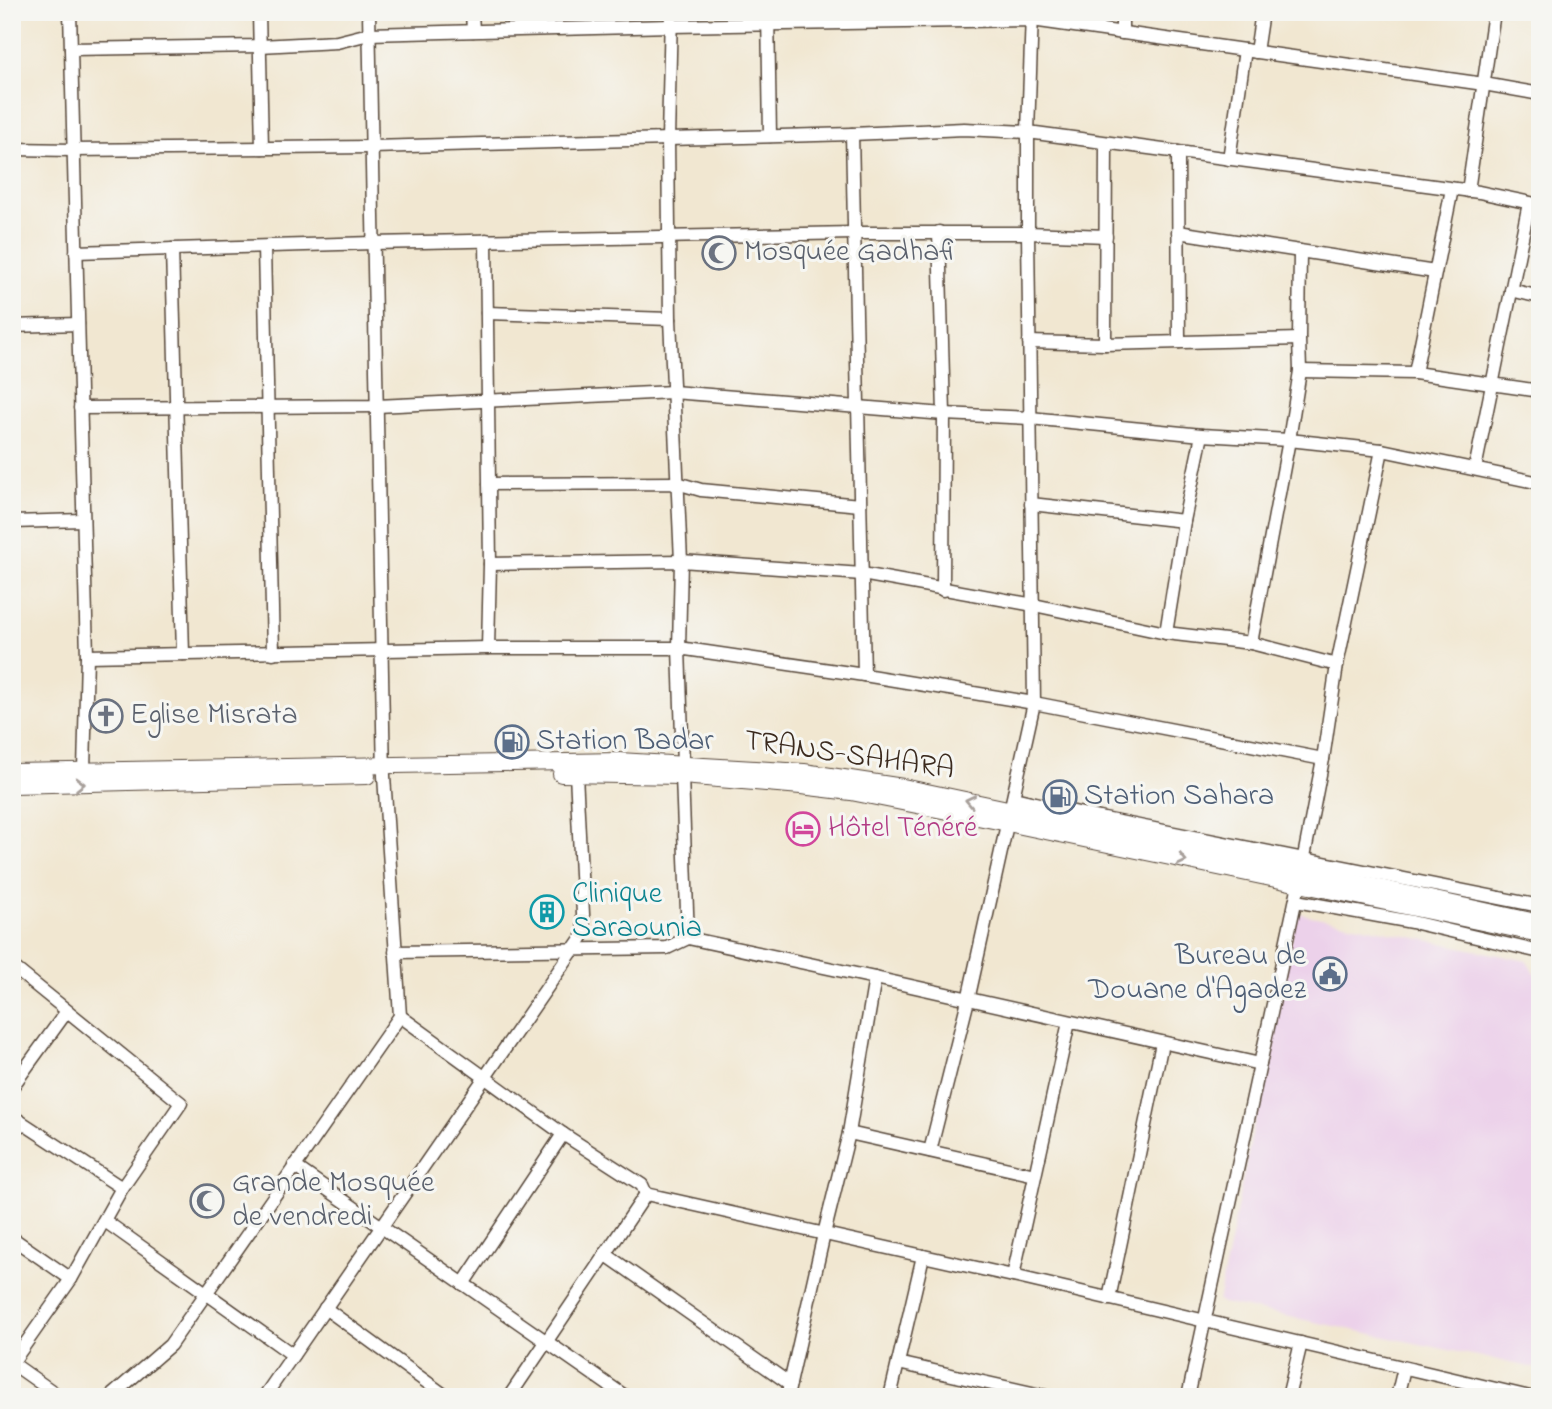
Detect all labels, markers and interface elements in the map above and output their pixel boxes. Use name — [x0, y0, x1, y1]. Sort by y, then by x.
place label: Mosquée Gadhafi — [744, 231, 959, 275]
mosque icon: Mosquée Gadhafi — [700, 234, 738, 272]
place label: Eglise Misrata — [130, 694, 298, 738]
church icon: Eglise Misrata — [87, 697, 125, 735]
street label: TRANS-SAHARA — [741, 719, 957, 793]
place label: Station Badar — [536, 720, 714, 764]
fuel station icon: Station Badar — [493, 723, 531, 761]
place label: Station Sahara — [1084, 775, 1274, 819]
one-way arrow — [76, 776, 86, 792]
fuel station icon: Station Sahara — [1041, 778, 1079, 816]
one-way arrow — [964, 794, 976, 809]
place label: Hôtel Ténéré — [828, 807, 978, 851]
hotel icon: Hôtel Ténéré — [784, 810, 822, 848]
one-way arrow — [1176, 851, 1188, 866]
place label: Clinique Saraounia — [572, 873, 702, 951]
building icon: Clinique Saraounia — [528, 893, 566, 931]
place label: Bureau de Douane d'Agadez — [1087, 935, 1307, 1013]
public building icon: Bureau de Douane d'Agadez — [1311, 955, 1349, 993]
place label: Grande Mosquée de vendredi — [232, 1162, 435, 1240]
mosque icon: Grande Mosquée de vendredi — [188, 1182, 226, 1220]

